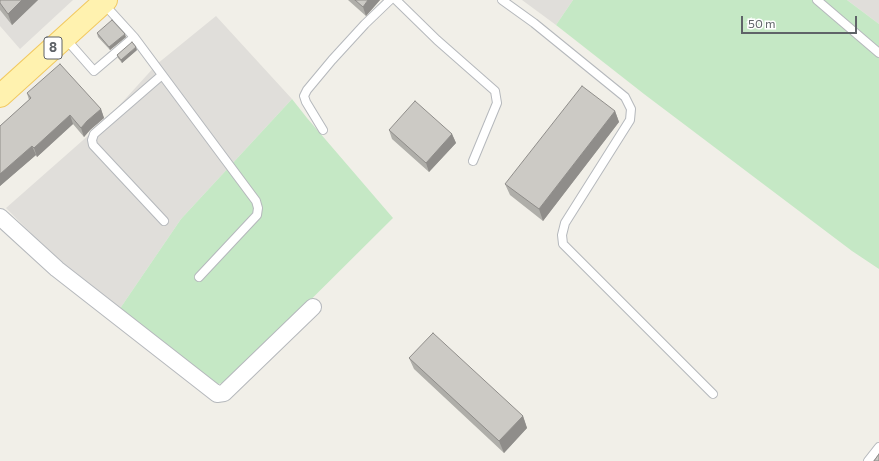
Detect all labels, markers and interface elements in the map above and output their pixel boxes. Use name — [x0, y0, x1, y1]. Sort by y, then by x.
scale bar — [743, 8, 859, 34]
text: 50 m — [748, 16, 776, 30]
road number: 8 — [44, 37, 62, 59]

